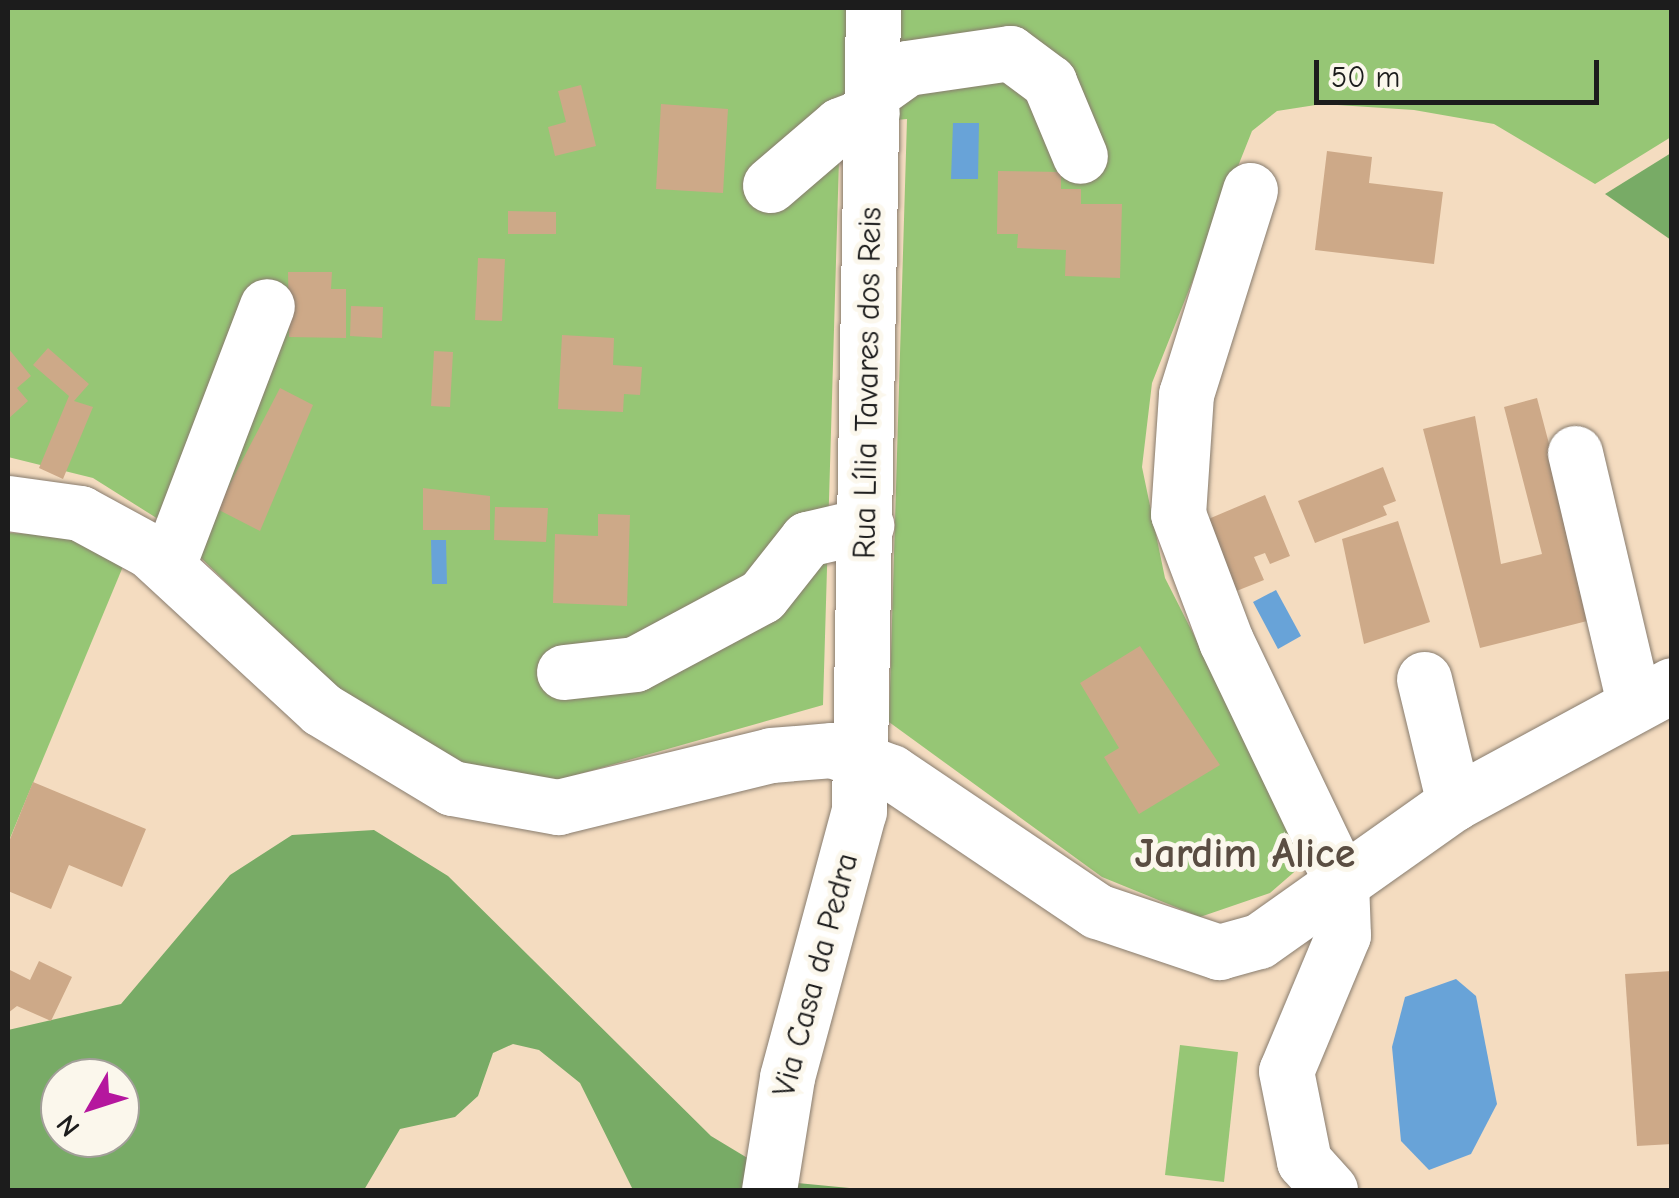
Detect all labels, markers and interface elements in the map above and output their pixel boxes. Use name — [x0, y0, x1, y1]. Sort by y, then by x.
scale bar — [1319, 40, 1604, 102]
text: 50 m — [1331, 60, 1400, 95]
street label: Rua Lília Tavares dos Reis — [846, 207, 890, 559]
district label: Jardim Alice — [1135, 829, 1355, 879]
street label: Via Casa da Pedra — [765, 849, 867, 1101]
north arrow — [40, 1058, 140, 1158]
text: N — [50, 1108, 86, 1143]

